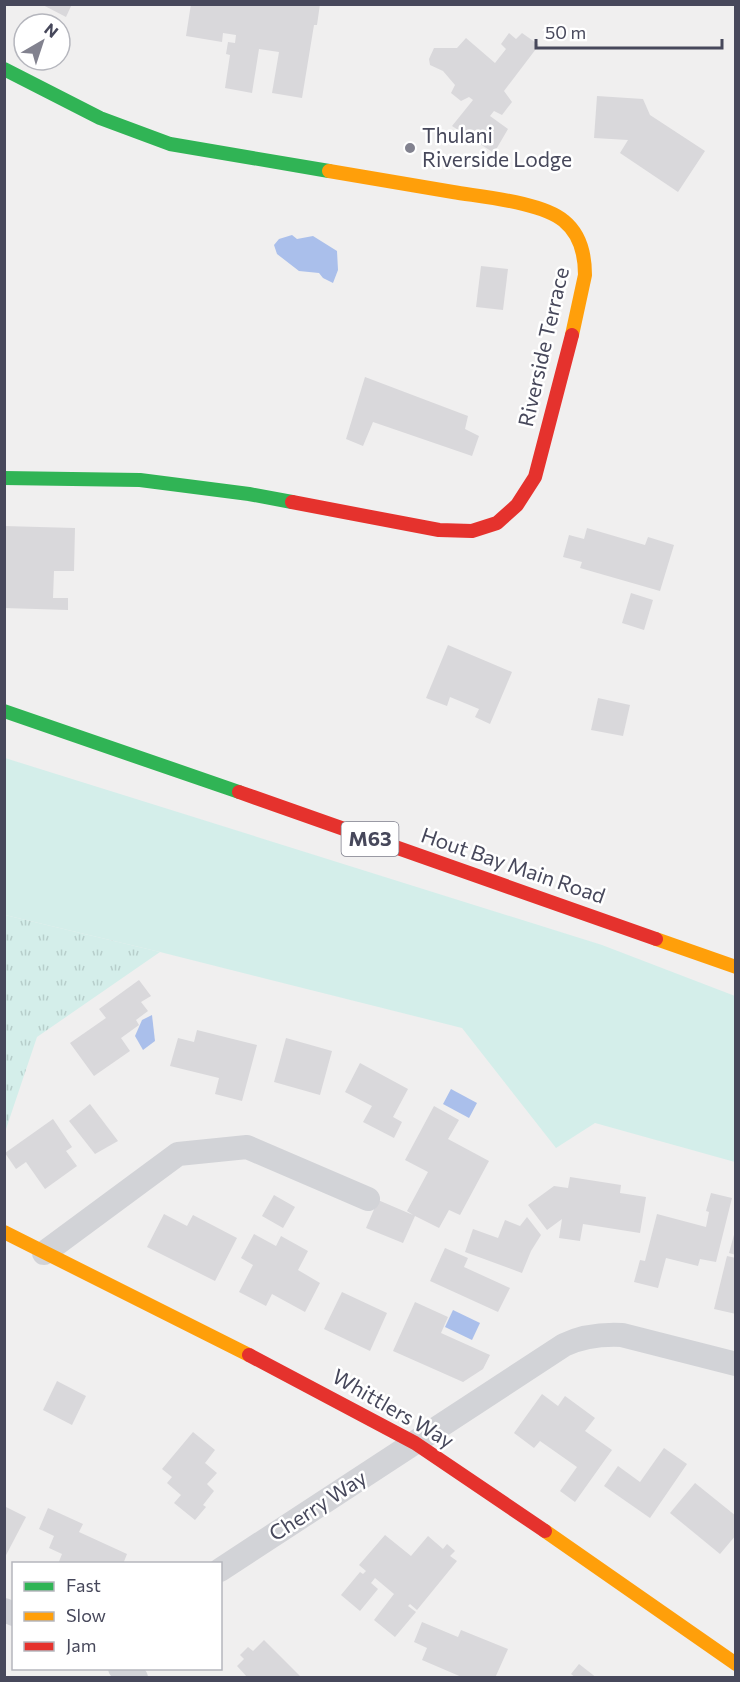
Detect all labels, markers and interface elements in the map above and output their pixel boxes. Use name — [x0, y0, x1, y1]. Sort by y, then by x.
north arrow — [12, 12, 72, 72]
scale bar — [536, 12, 722, 50]
text: N — [41, 19, 62, 41]
text: 50 m — [545, 21, 586, 43]
place label: Thulani Riverside Lodge — [422, 122, 572, 171]
marker: Thulani Riverside Lodge — [403, 141, 417, 155]
street label: Riverside Terrace — [512, 264, 573, 429]
street label: Hout Bay Main Road — [418, 821, 609, 908]
road number: M63 — [342, 822, 398, 856]
street label: Whittlers Way — [329, 1363, 459, 1453]
street label: Cherry Way — [264, 1464, 371, 1545]
legend — [12, 1562, 222, 1670]
text: Fast — [66, 1574, 101, 1596]
text: Slow — [66, 1604, 106, 1626]
text: Jam — [66, 1634, 96, 1656]

